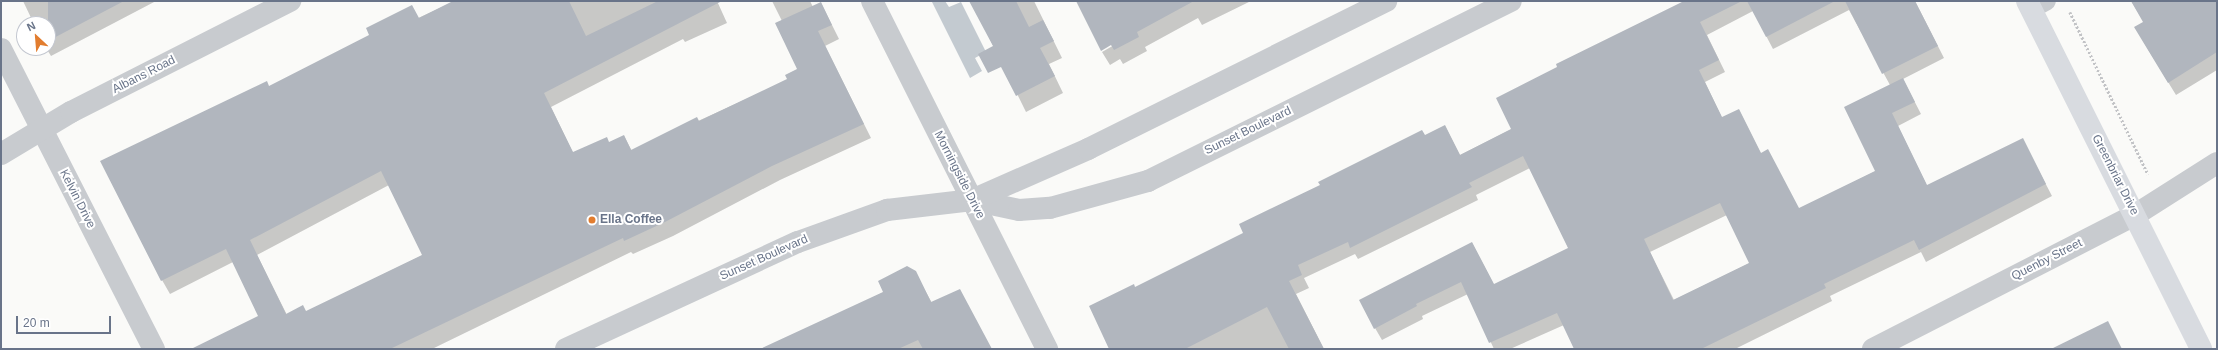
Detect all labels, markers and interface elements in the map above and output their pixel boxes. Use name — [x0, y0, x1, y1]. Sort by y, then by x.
north arrow — [16, 16, 56, 56]
text: N — [25, 19, 37, 33]
street label: Albans Road — [110, 53, 178, 97]
street label: Sunset Boulevard — [1202, 104, 1294, 158]
street label: Morningside Drive — [931, 129, 987, 221]
street label: Greenbriar Drive — [2088, 132, 2142, 218]
street label: Kelvin Drive — [56, 167, 98, 231]
place label: Ella Coffee — [600, 213, 662, 227]
marker: Ella Coffee — [587, 215, 597, 225]
street label: Sunset Boulevard — [718, 232, 810, 284]
street label: Quenby Street — [2009, 236, 2085, 284]
scale bar — [18, 308, 113, 334]
text: 20 m — [23, 316, 50, 330]

